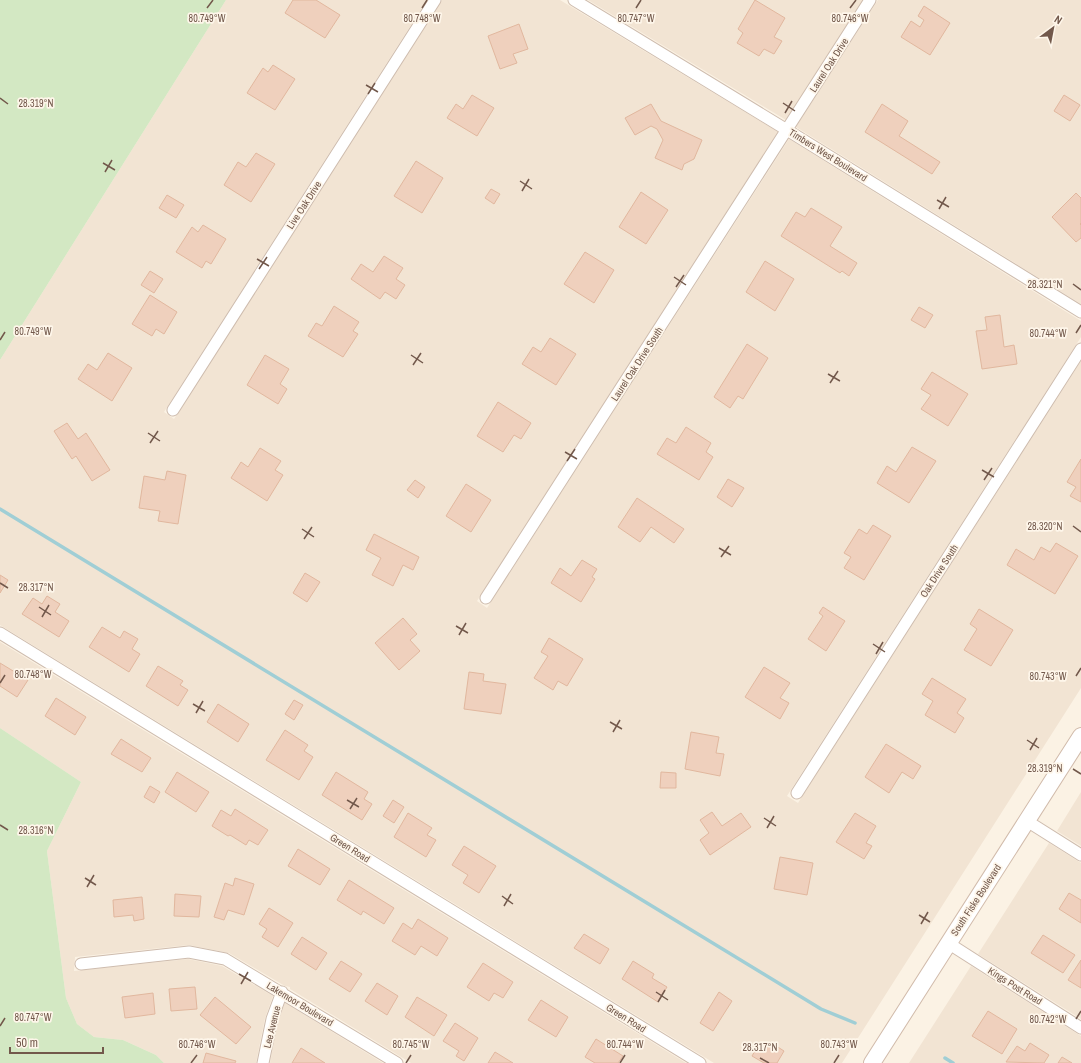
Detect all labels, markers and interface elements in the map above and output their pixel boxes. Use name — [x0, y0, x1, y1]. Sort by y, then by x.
north arrow — [1033, 8, 1073, 48]
text: 80.749°W — [189, 12, 226, 25]
text: 80.748°W — [404, 12, 441, 25]
text: 80.747°W — [618, 12, 655, 25]
text: 80.746°W — [832, 12, 869, 25]
text: N — [1052, 12, 1065, 27]
street label: Laurel Oak Drive — [807, 35, 852, 95]
text: 28.319°N — [19, 97, 54, 110]
street label: Timbers West Boulevard — [786, 126, 870, 184]
street label: Live Oak Drive — [284, 178, 325, 231]
text: 28.321°N — [1028, 278, 1063, 291]
text: 80.749°W — [15, 325, 52, 338]
street label: Laurel Oak Drive South — [608, 325, 666, 403]
text: 80.744°W — [1030, 327, 1067, 340]
text: 28.320°N — [1028, 520, 1063, 533]
street label: Oak Drive South — [917, 542, 961, 600]
text: 28.317°N — [19, 581, 54, 594]
text: 80.748°W — [15, 668, 52, 681]
text: 80.743°W — [1030, 670, 1067, 683]
text: 28.319°N — [1028, 762, 1063, 775]
text: 28.316°N — [19, 824, 54, 837]
street label: Green Road — [328, 831, 372, 865]
street label: South Fiske Boulevard — [948, 862, 1004, 938]
street label: Kings Post Road — [985, 964, 1045, 1008]
street label: Lakemoor Boulevard — [264, 979, 336, 1029]
street label: Green Road — [604, 1001, 648, 1035]
street label: Lee Avenue — [260, 1004, 284, 1050]
text: 80.747°W — [15, 1011, 52, 1024]
text: 80.742°W — [1030, 1013, 1067, 1026]
scale bar — [10, 1029, 103, 1055]
text: 50 m — [16, 1035, 38, 1051]
text: 80.746°W — [179, 1038, 216, 1051]
text: 80.745°W — [393, 1038, 430, 1051]
text: 80.744°W — [607, 1038, 644, 1051]
text: 80.743°W — [821, 1038, 858, 1051]
text: 28.317°N — [743, 1041, 778, 1054]

